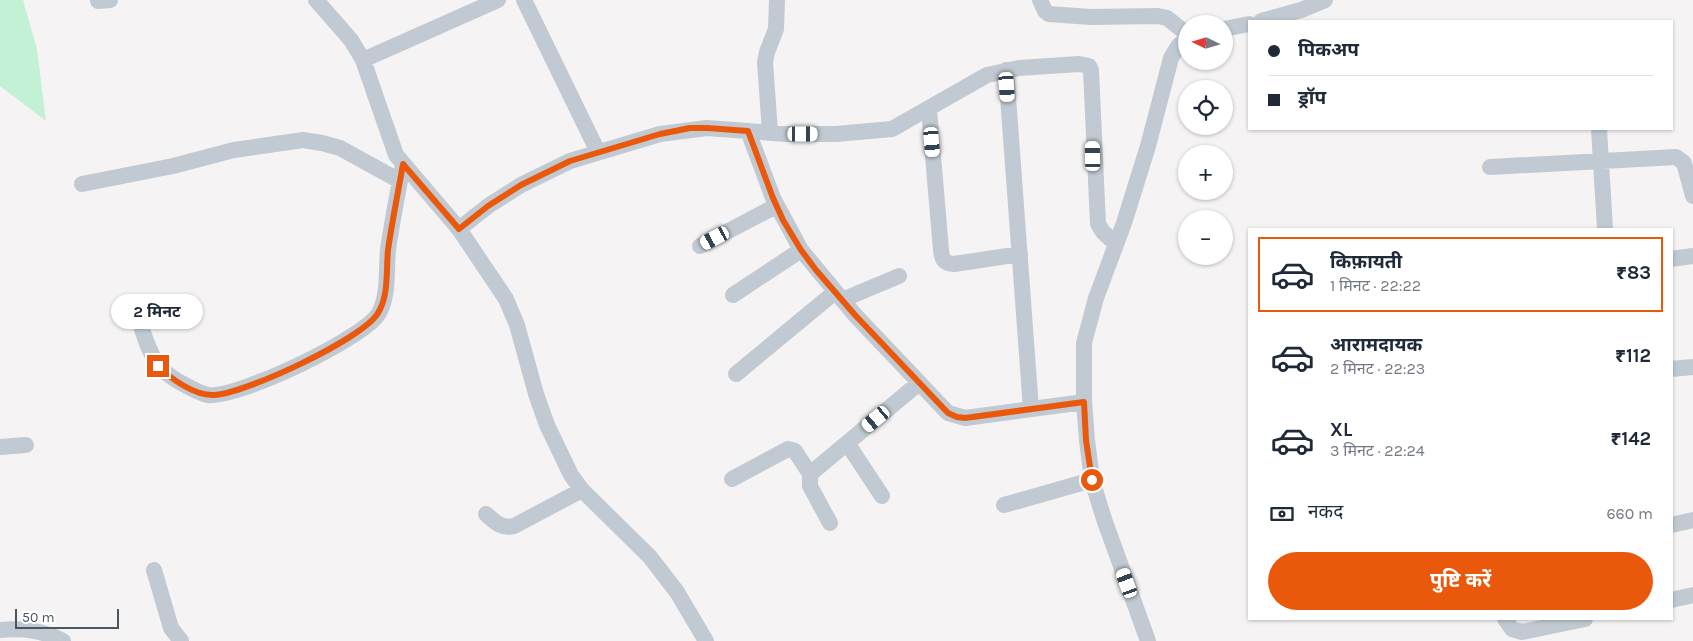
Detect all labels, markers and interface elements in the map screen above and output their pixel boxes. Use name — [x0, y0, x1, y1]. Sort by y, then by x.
north arrow — [1178, 15, 1232, 70]
map controls — [1178, 15, 1233, 265]
text: पिकअप — [1298, 39, 1359, 61]
car — [998, 72, 1015, 102]
button: locate — [1178, 80, 1233, 135]
text: ड्रॉप — [1298, 87, 1326, 109]
car — [923, 126, 940, 158]
car — [788, 127, 818, 142]
car — [1085, 141, 1100, 171]
button: + — [1178, 145, 1233, 200]
button: − — [1178, 210, 1233, 265]
car — [698, 224, 731, 252]
text: किफ़ायती — [1330, 251, 1402, 273]
icon: car — [1270, 252, 1315, 297]
text: ₹83 — [1616, 262, 1651, 284]
text: 1 मिनट · 22:22 — [1330, 276, 1421, 295]
callout: 2 मिनट — [112, 294, 204, 328]
text: 2 मिनट — [133, 302, 181, 321]
text: आरामदायक — [1330, 334, 1422, 356]
icon: car — [1270, 335, 1315, 380]
text: ₹112 — [1615, 345, 1651, 367]
route end — [147, 355, 169, 377]
text: 2 मिनट · 22:23 — [1330, 359, 1425, 378]
car — [859, 404, 892, 434]
icon: car — [1270, 418, 1315, 463]
text: XL — [1330, 419, 1352, 441]
text: ₹142 — [1611, 428, 1651, 450]
text: 3 मिनट · 22:24 — [1330, 441, 1425, 460]
route start — [1081, 469, 1103, 491]
icon: cash — [1268, 500, 1296, 528]
text: नकद — [1308, 501, 1343, 523]
text: 660 m — [1606, 504, 1653, 523]
button: पुष्टि करें — [1268, 552, 1653, 610]
car — [1114, 566, 1139, 600]
scale bar — [15, 606, 119, 629]
text: 50 m — [22, 609, 55, 626]

